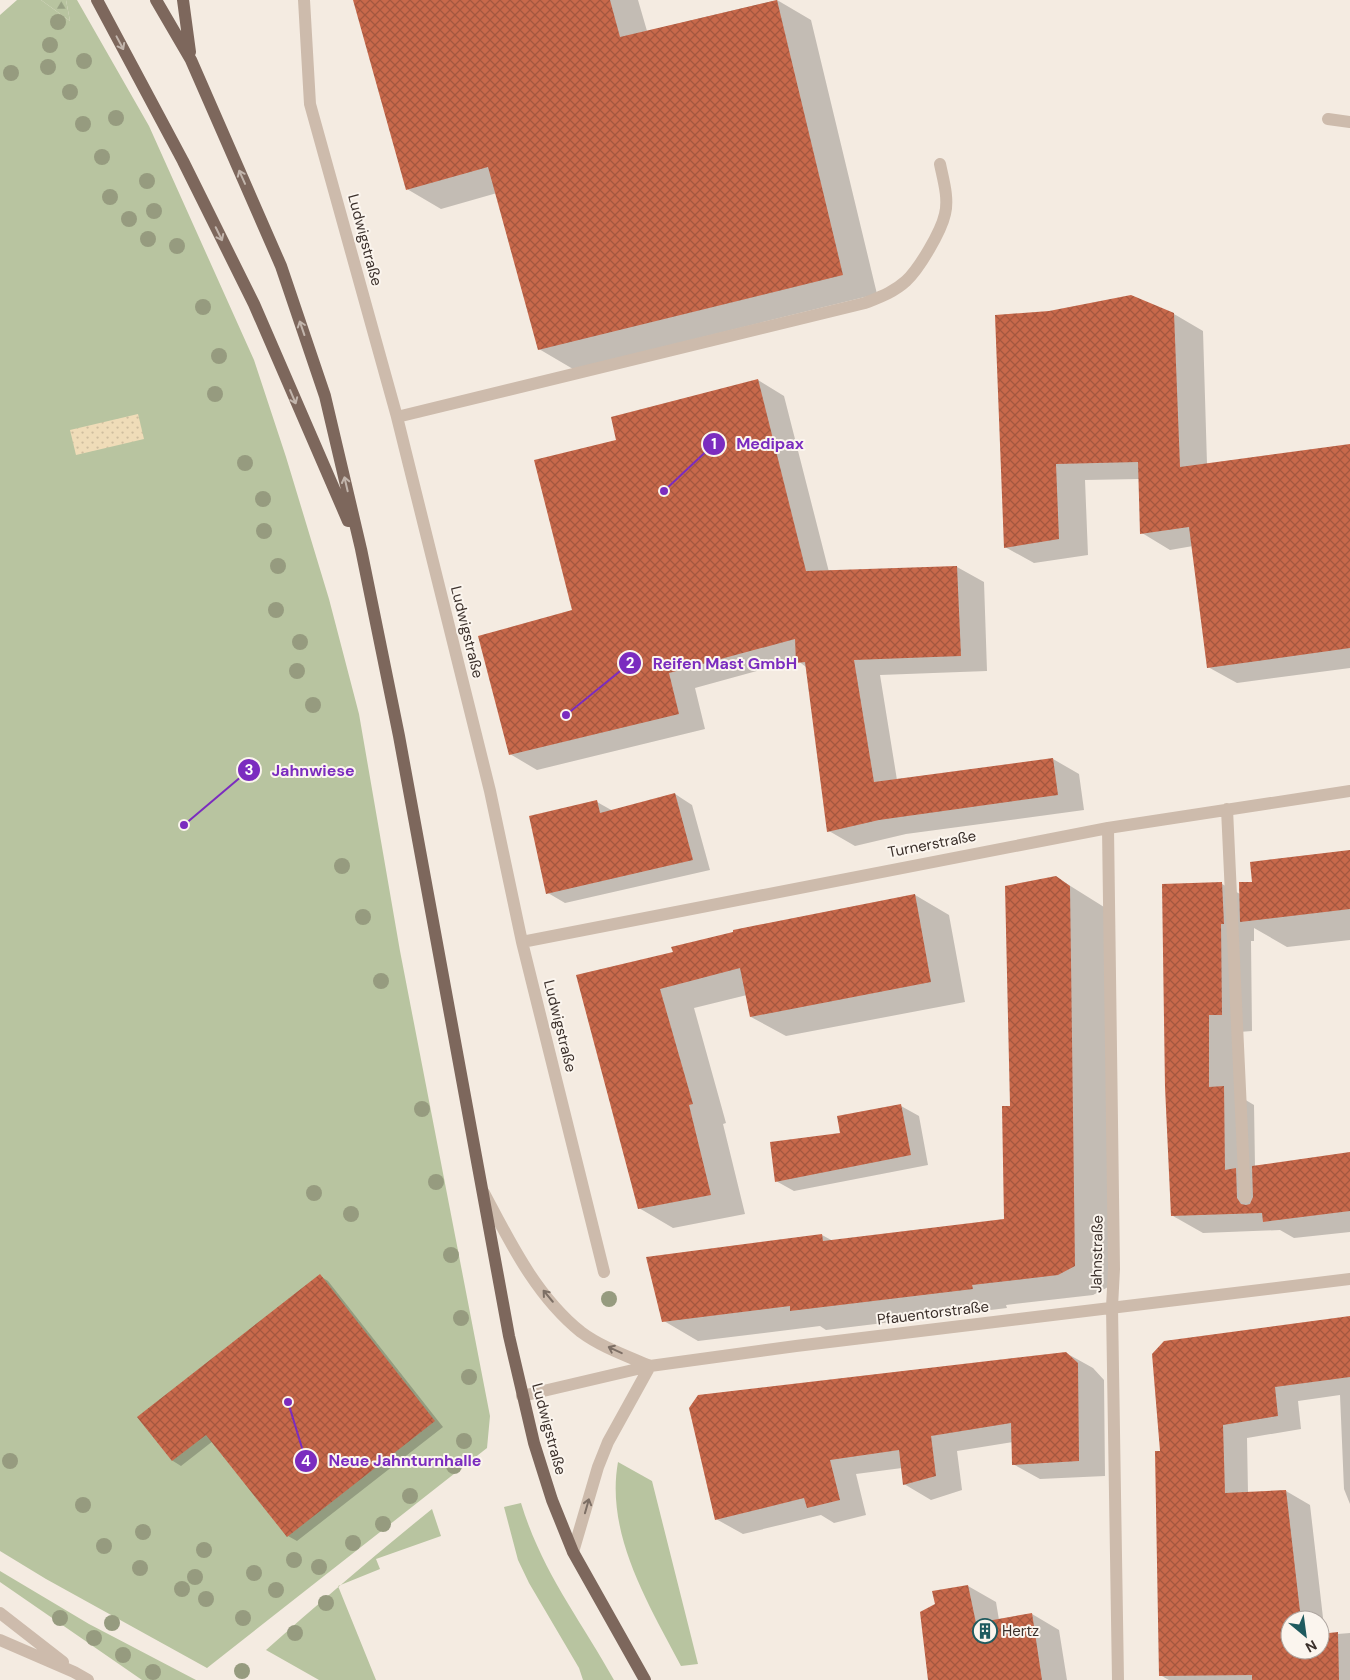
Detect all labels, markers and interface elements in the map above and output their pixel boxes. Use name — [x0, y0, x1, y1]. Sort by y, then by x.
one-way arrow — [116, 35, 125, 50]
one-way arrow — [236, 170, 246, 185]
street label: Ludwigstraße — [343, 192, 387, 288]
one-way arrow — [214, 226, 224, 241]
one-way arrow — [297, 321, 306, 336]
one-way arrow — [290, 390, 299, 405]
callout: Medipax — [701, 428, 814, 459]
text: Medipax — [736, 433, 804, 454]
text: 1 — [711, 434, 717, 454]
one-way arrow — [341, 477, 350, 493]
street label: Ludwigstraße — [446, 584, 488, 680]
callout: Reifen Mast GmbH — [618, 648, 807, 679]
text: 2 — [626, 653, 635, 673]
text: Reifen Mast GmbH — [653, 653, 797, 674]
callout: Jahnwiese — [236, 754, 364, 785]
text: 3 — [244, 760, 254, 780]
text: Jahnwiese — [271, 760, 355, 781]
street label: Turnerstraße — [886, 826, 978, 862]
street label: Ludwigstraße — [539, 978, 581, 1074]
street label: Jahnstraße — [1086, 1215, 1108, 1293]
one-way arrow — [543, 1290, 554, 1303]
street label: Pfauentorstraße — [876, 1296, 990, 1330]
one-way arrow — [608, 1345, 623, 1355]
street label: Ludwigstraße — [527, 1381, 571, 1477]
callout: Neue Jahnturnhalle — [294, 1445, 492, 1476]
text: Neue Jahnturnhalle — [329, 1450, 481, 1471]
text: 4 — [301, 1451, 311, 1471]
one-way arrow — [582, 1498, 592, 1514]
north arrow — [1280, 1610, 1330, 1660]
building icon: Hertz — [972, 1618, 998, 1644]
place label: Hertz — [1002, 1621, 1039, 1641]
text: N — [1302, 1636, 1320, 1657]

